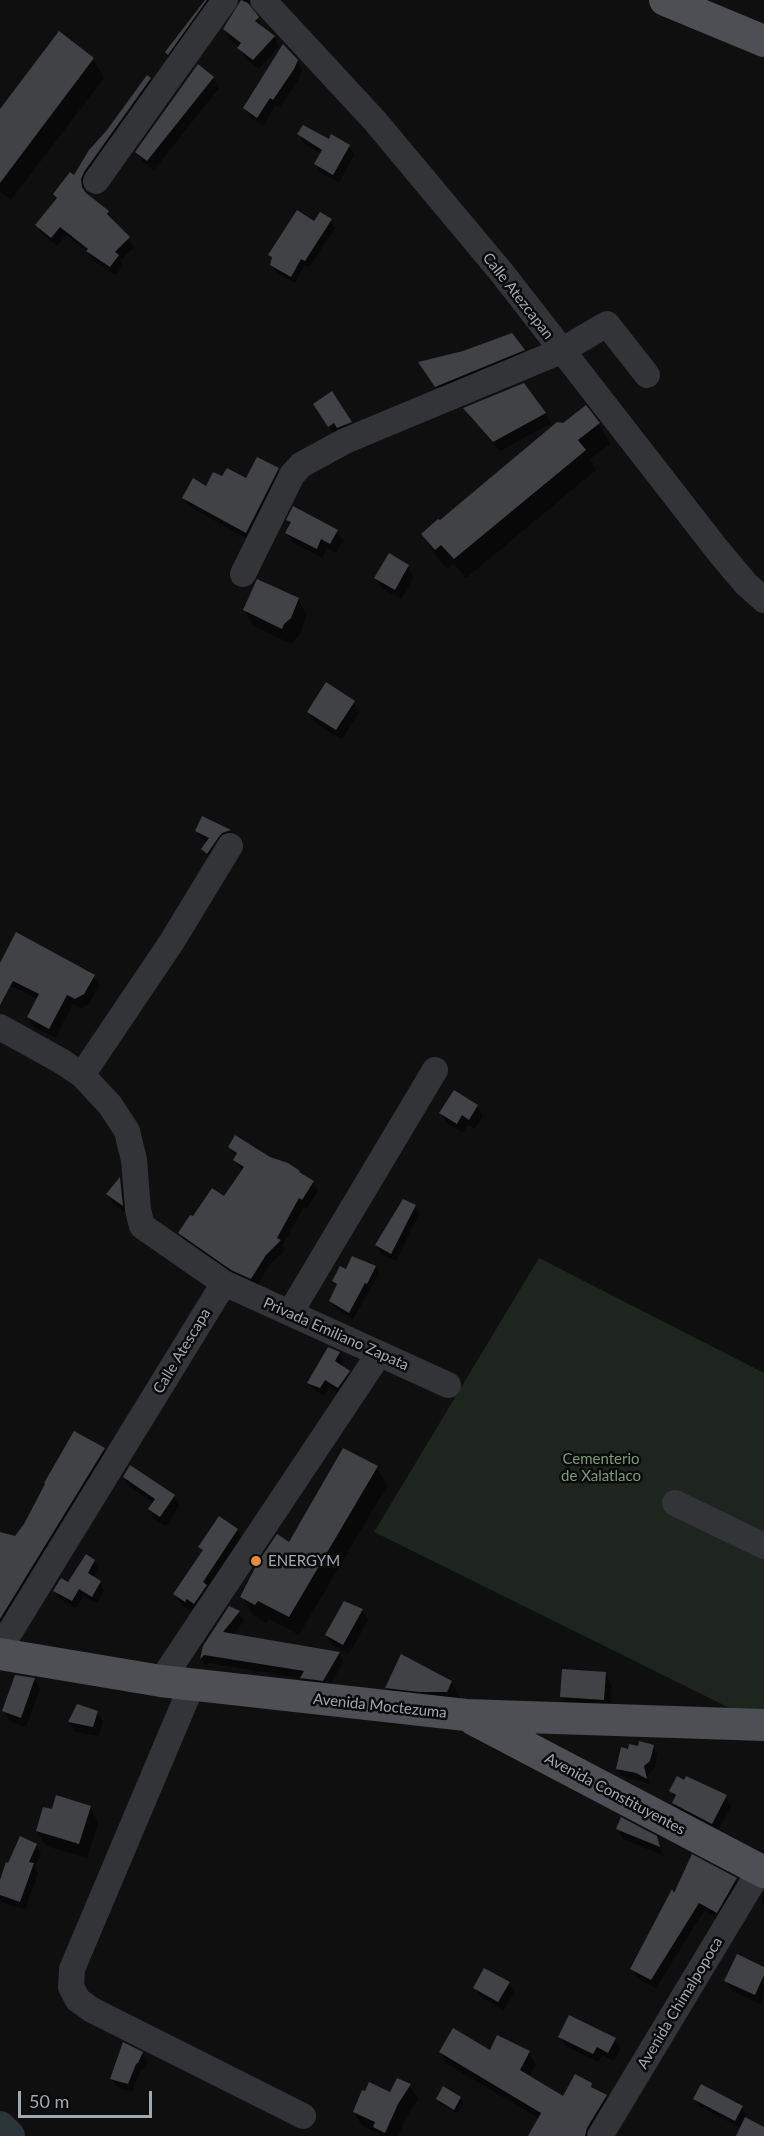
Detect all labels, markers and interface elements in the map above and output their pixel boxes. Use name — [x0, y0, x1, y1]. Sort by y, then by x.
street label: Calle Atezcapan — [479, 249, 557, 343]
street label: Privada Emiliano Zapata — [260, 1294, 412, 1374]
street label: Calle Atescapa — [149, 1305, 215, 1397]
park label: Cementerio de Xalatlaco — [561, 1450, 641, 1485]
place label: ENERGYM — [268, 1552, 340, 1570]
marker: ENERGYM — [249, 1554, 263, 1568]
street label: Avenida Moctezuma — [312, 1690, 448, 1722]
street label: Avenida Constituyentes — [542, 1749, 688, 1839]
street label: Avenida Chimalpopoca — [634, 1934, 726, 2072]
scale bar — [21, 2079, 154, 2117]
text: 50 m — [29, 2090, 69, 2112]

